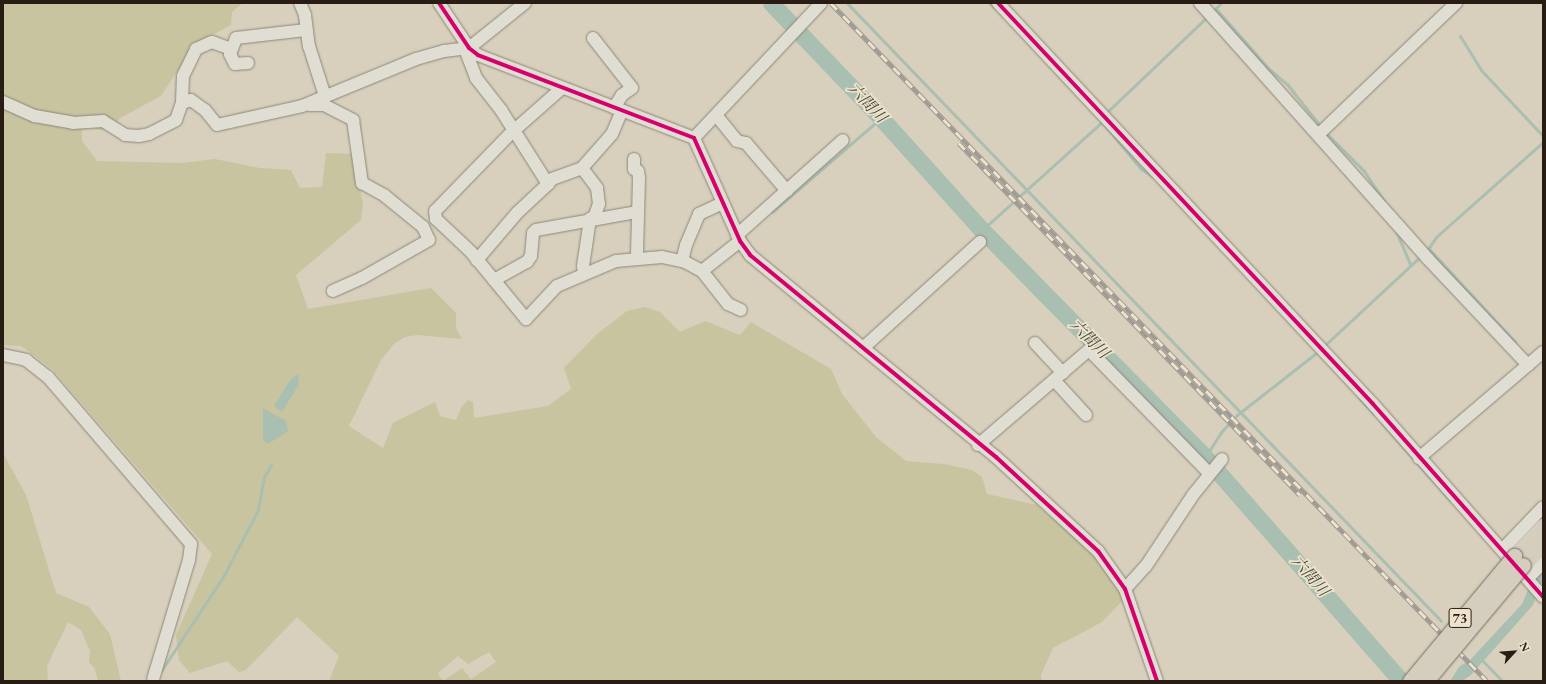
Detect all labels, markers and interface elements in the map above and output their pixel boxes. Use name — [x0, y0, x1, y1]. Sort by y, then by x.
water label: 六間川 — [844, 79, 890, 127]
water label: 六間川 — [1065, 315, 1113, 363]
water label: 六間川 — [1287, 552, 1333, 600]
road number: 73 — [1448, 606, 1472, 630]
north arrow — [1494, 632, 1534, 672]
text: N — [1517, 640, 1533, 654]

